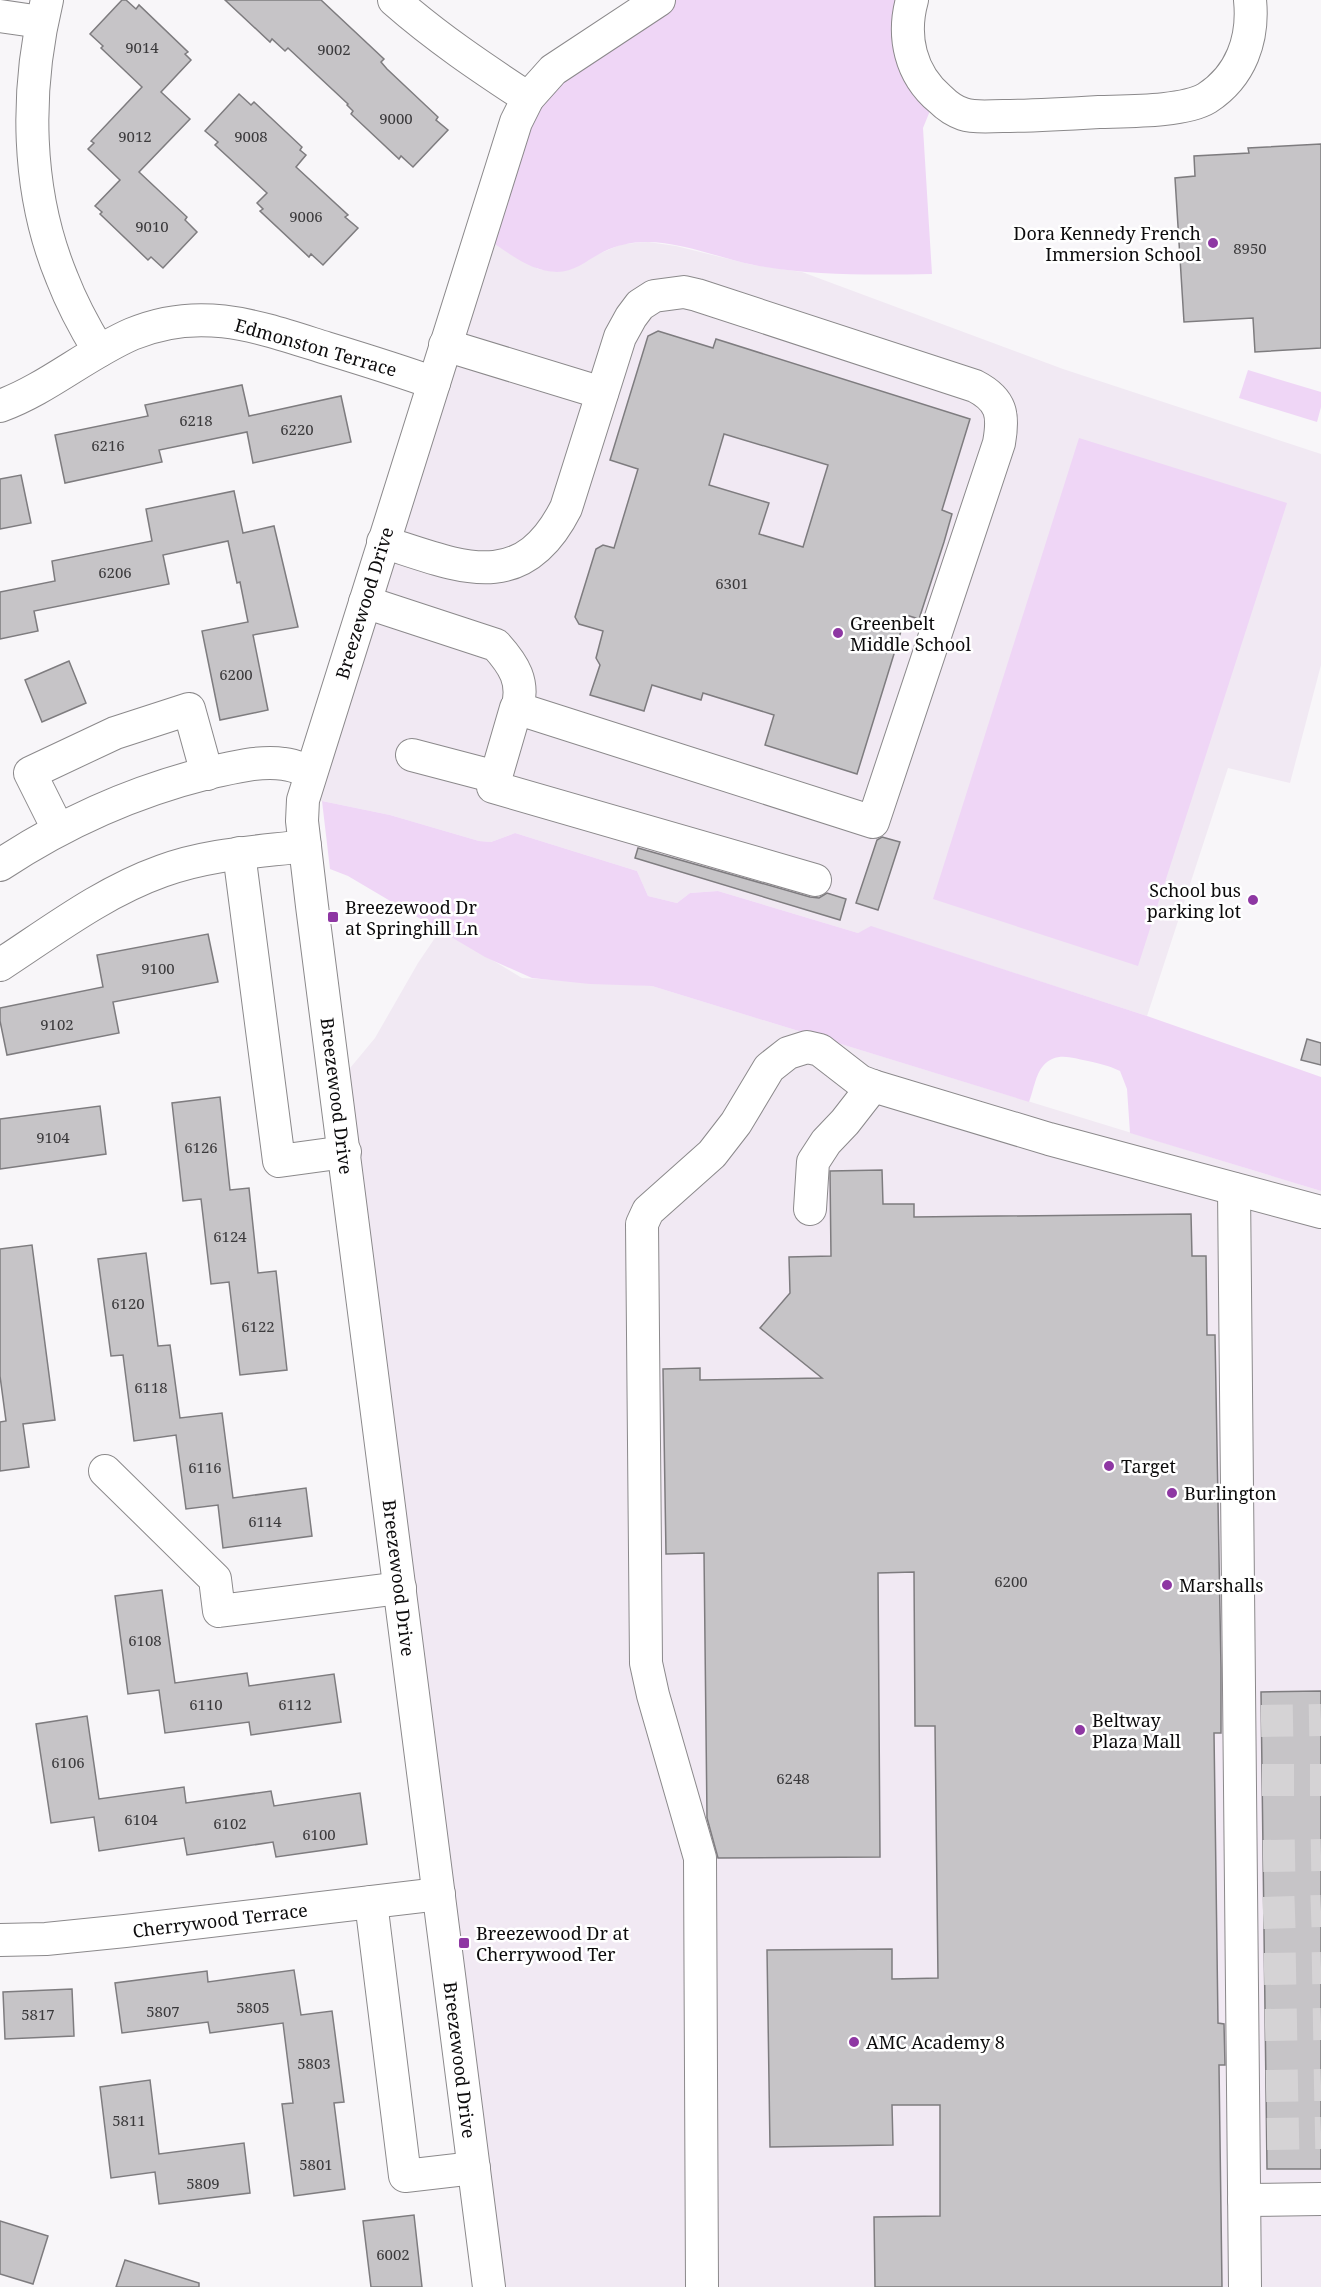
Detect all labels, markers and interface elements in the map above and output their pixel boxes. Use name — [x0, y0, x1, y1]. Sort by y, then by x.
house number: 9014 — [125, 37, 159, 57]
house number: 9002 — [317, 39, 351, 59]
house number: 9000 — [379, 108, 413, 128]
house number: 9012 — [118, 126, 152, 146]
house number: 9008 — [234, 126, 268, 146]
house number: 9006 — [289, 206, 323, 226]
house number: 9010 — [135, 216, 169, 236]
place label: Dora Kennedy French Immersion School — [1013, 221, 1201, 266]
marker: Dora Kennedy French Immersion School — [1206, 236, 1220, 250]
house number: 8950 — [1233, 238, 1267, 258]
street label: Edmonston Terrace — [232, 312, 400, 382]
house number: 6218 — [179, 410, 213, 430]
house number: 6220 — [280, 419, 314, 439]
house number: 6216 — [91, 435, 125, 455]
street label: Breezewood Drive — [329, 524, 399, 682]
house number: 6206 — [98, 562, 132, 582]
house number: 6301 — [715, 573, 749, 593]
place label: Greenbelt Middle School — [850, 611, 971, 656]
marker: Greenbelt Middle School — [831, 626, 845, 640]
house number: 6200 — [219, 664, 253, 684]
place label: School bus parking lot — [1147, 878, 1241, 923]
marker: School bus parking lot — [1246, 893, 1260, 907]
place label: Breezewood Dr at Springhill Ln — [345, 895, 479, 940]
marker: Breezewood Dr at Springhill Ln — [326, 910, 340, 924]
house number: 9100 — [141, 958, 175, 978]
house number: 9102 — [40, 1014, 74, 1034]
street label: Breezewood Drive — [315, 1016, 359, 1176]
house number: 9104 — [36, 1127, 70, 1147]
house number: 6126 — [184, 1137, 218, 1157]
house number: 6124 — [213, 1226, 247, 1246]
house number: 6120 — [111, 1293, 145, 1313]
house number: 6122 — [241, 1316, 275, 1336]
house number: 6118 — [134, 1377, 168, 1397]
place label: Target — [1121, 1454, 1176, 1478]
house number: 6116 — [188, 1457, 222, 1477]
marker: Target — [1102, 1459, 1116, 1473]
place label: Burlington — [1184, 1481, 1277, 1505]
marker: Burlington — [1165, 1486, 1179, 1500]
street label: Breezewood Drive — [377, 1498, 421, 1658]
house number: 6114 — [248, 1511, 282, 1531]
house number: 6200 — [994, 1571, 1028, 1591]
place label: Marshalls — [1179, 1573, 1263, 1597]
marker: Marshalls — [1160, 1578, 1174, 1592]
house number: 6108 — [128, 1630, 162, 1650]
house number: 6110 — [189, 1694, 223, 1714]
house number: 6112 — [278, 1694, 312, 1714]
place label: Beltway Plaza Mall — [1092, 1708, 1181, 1753]
marker: Beltway Plaza Mall — [1073, 1723, 1087, 1737]
house number: 6106 — [51, 1752, 85, 1772]
house number: 6248 — [776, 1768, 810, 1788]
house number: 6104 — [124, 1809, 158, 1829]
house number: 6102 — [213, 1813, 247, 1833]
house number: 6100 — [302, 1824, 336, 1844]
street label: Cherrywood Terrace — [131, 1897, 309, 1943]
place label: Breezewood Dr at Cherrywood Ter — [476, 1921, 629, 1966]
marker: Breezewood Dr at Cherrywood Ter — [457, 1936, 471, 1950]
street label: Breezewood Drive — [438, 1980, 482, 2140]
house number: 5805 — [236, 1997, 270, 2017]
house number: 5807 — [146, 2001, 180, 2021]
house number: 5817 — [21, 2004, 55, 2024]
place label: AMC Academy 8 — [866, 2030, 1005, 2054]
marker: AMC Academy 8 — [847, 2035, 861, 2049]
house number: 5803 — [297, 2053, 331, 2073]
house number: 5811 — [112, 2110, 146, 2130]
house number: 5801 — [299, 2154, 333, 2174]
house number: 5809 — [186, 2173, 220, 2193]
house number: 6002 — [376, 2244, 410, 2264]

